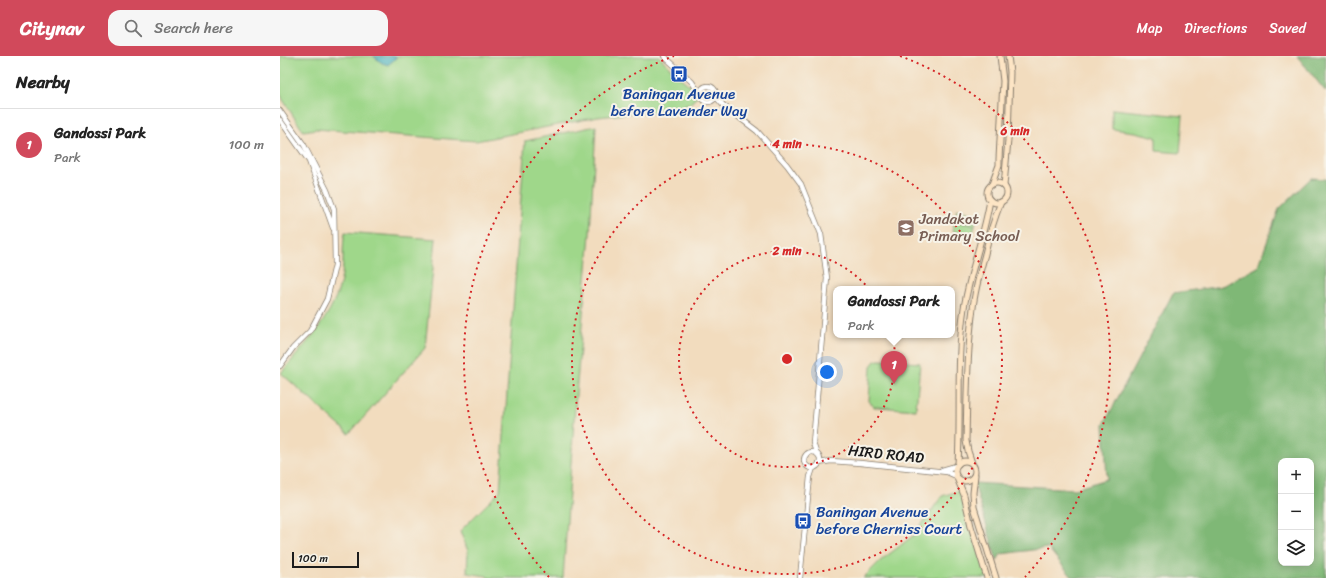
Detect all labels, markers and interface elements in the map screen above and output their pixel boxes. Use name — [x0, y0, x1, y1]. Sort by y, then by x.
search box — [108, 10, 388, 46]
text: Citynav — [20, 12, 84, 45]
text: Search here — [154, 15, 233, 41]
text: Map — [1136, 16, 1162, 41]
text: Directions — [1184, 16, 1247, 41]
text: Saved — [1269, 16, 1306, 41]
icon: search — [122, 17, 144, 39]
bus stop icon: Baningan Avenue before Lavender Way — [669, 64, 689, 84]
text: Nearby — [16, 67, 70, 97]
place label: Baningan Avenue before Lavender Way — [611, 81, 748, 124]
text: Gandossi Park — [54, 120, 146, 146]
text: 6 min — [1000, 120, 1030, 142]
text: 1 — [26, 133, 32, 156]
text: 100 m — [229, 133, 264, 156]
text: 4 min — [771, 133, 802, 155]
text: Park — [54, 146, 81, 169]
place label: Jandakot Primary School — [918, 206, 1020, 249]
school or university icon: Jandakot Primary School — [896, 218, 916, 238]
text: 2 min — [771, 240, 802, 262]
popup — [833, 286, 955, 338]
text: Gandossi Park — [848, 288, 940, 314]
text: Park — [848, 314, 874, 337]
pin: 1 — [881, 351, 907, 384]
centre of rings — [780, 352, 794, 366]
your location — [817, 362, 837, 382]
street label: HIRD ROAD — [847, 437, 925, 471]
map controls — [1278, 458, 1314, 566]
button: + — [1278, 458, 1314, 494]
button: − — [1278, 494, 1314, 530]
place label: Baningan Avenue before Cherniss Court — [816, 499, 962, 542]
bus stop icon: Baningan Avenue before Cherniss Court — [793, 511, 813, 531]
button: layers — [1278, 530, 1314, 566]
text: 100 m — [298, 549, 328, 568]
scale bar — [292, 550, 359, 569]

